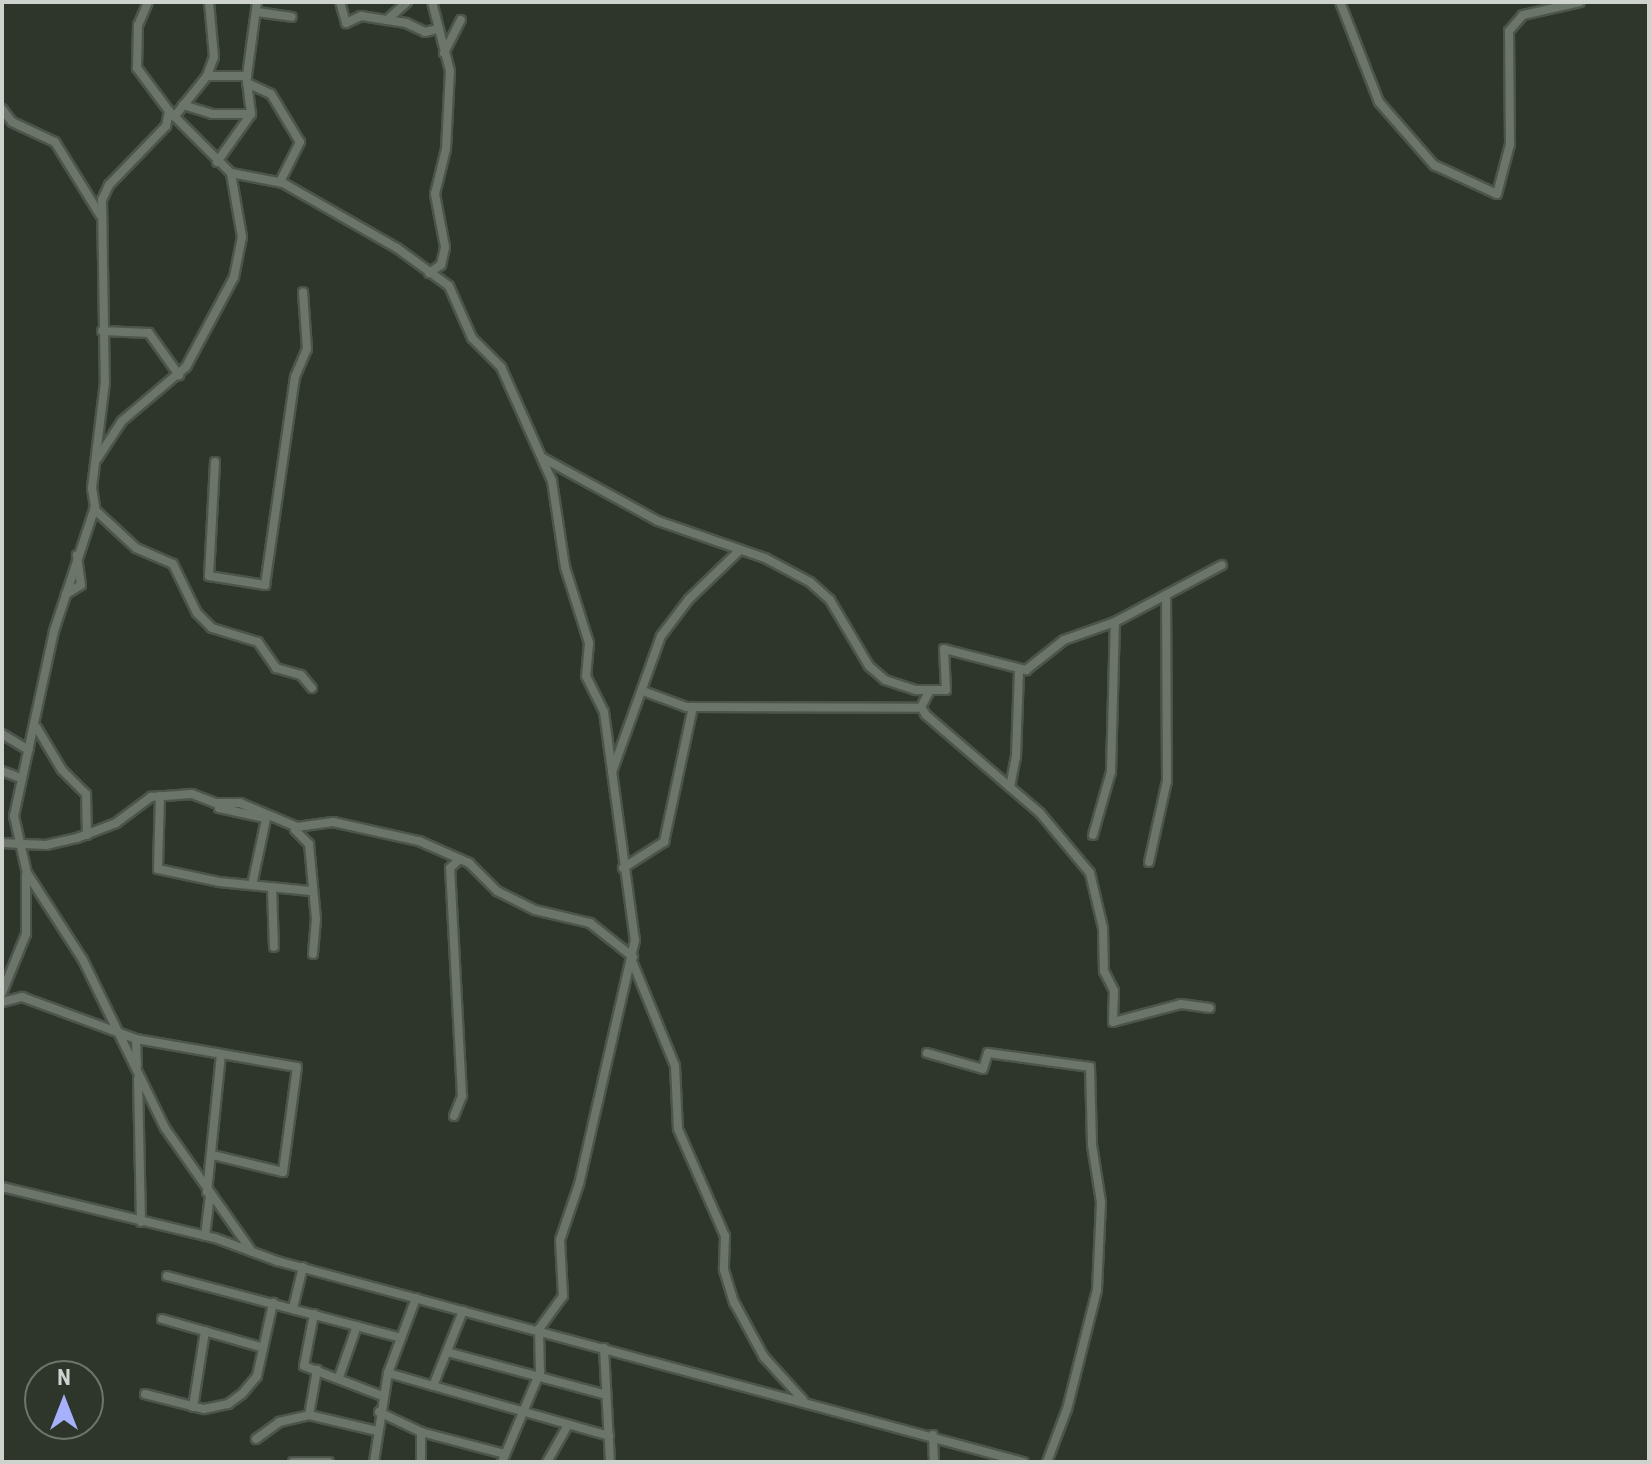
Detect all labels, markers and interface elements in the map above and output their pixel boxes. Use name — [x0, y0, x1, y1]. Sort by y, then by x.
north arrow — [24, 1360, 104, 1440]
text: N — [57, 1365, 71, 1390]

